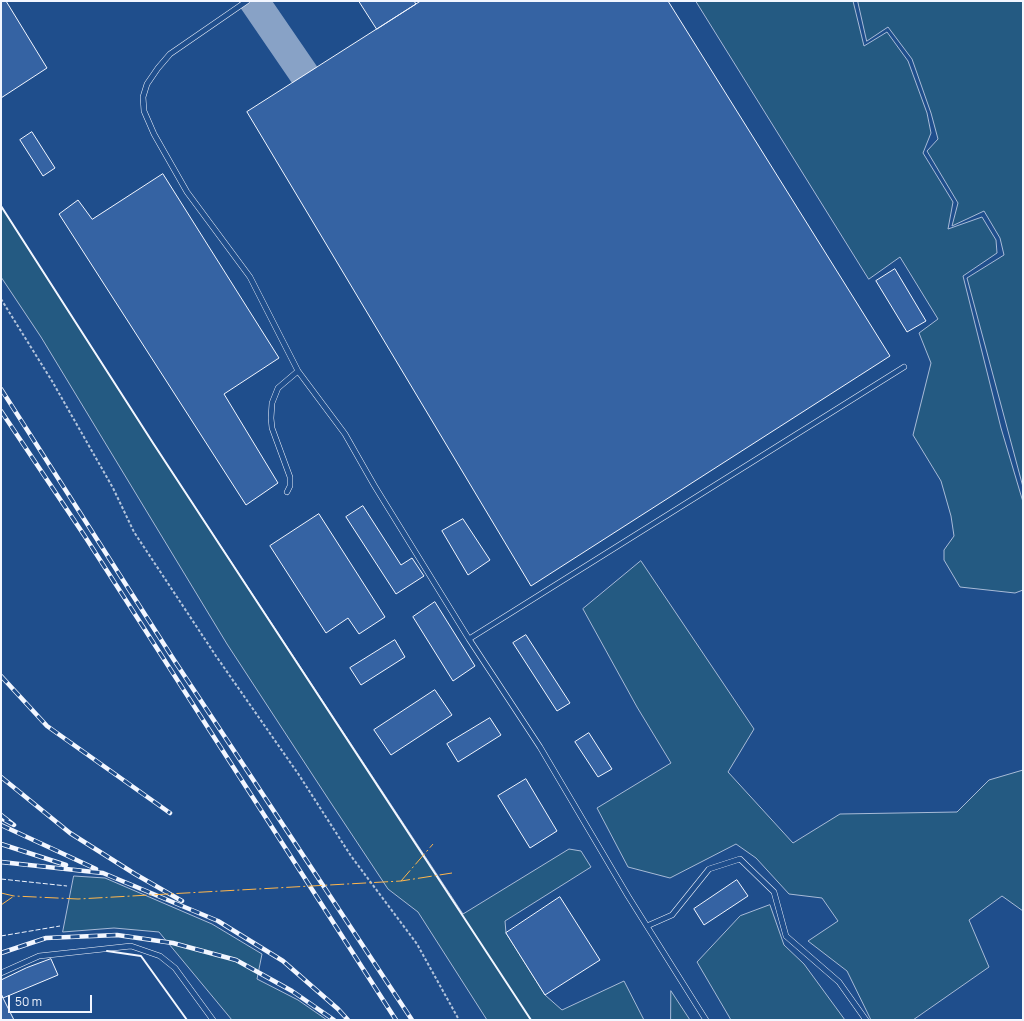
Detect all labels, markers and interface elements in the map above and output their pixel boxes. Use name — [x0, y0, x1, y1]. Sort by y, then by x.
scale bar — [10, 987, 94, 1013]
text: 50 m — [15, 993, 42, 1010]

